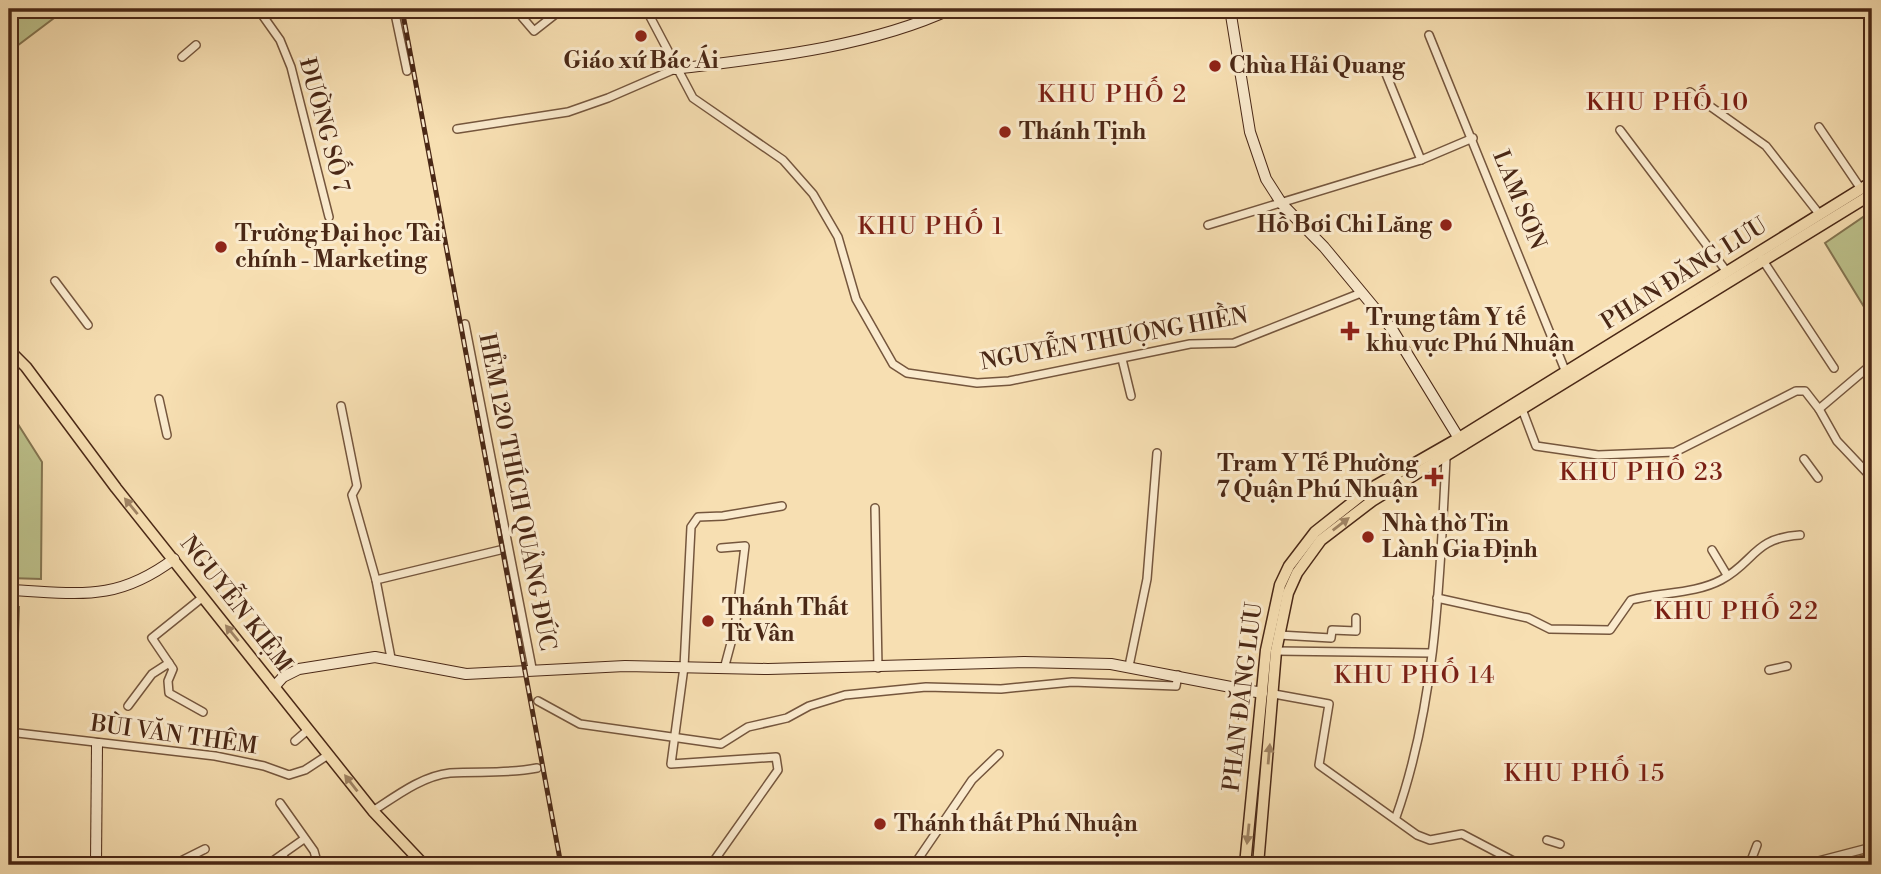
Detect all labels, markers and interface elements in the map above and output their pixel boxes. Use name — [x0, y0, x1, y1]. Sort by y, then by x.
marker: Giáo xứ Bác Ái — [633, 28, 649, 44]
place label: Giáo xứ Bác Ái — [563, 44, 719, 75]
place label: Chùa Hải Quang — [1229, 52, 1406, 80]
street label: ĐƯỜNG SỐ 7 — [293, 54, 360, 196]
marker: Chùa Hải Quang — [1207, 58, 1223, 74]
district label: KHU PHỐ 2 — [1038, 76, 1188, 110]
district label: KHU PHỐ 10 — [1586, 84, 1750, 118]
place label: Thánh Tịnh — [1019, 118, 1146, 146]
marker: Thánh Tịnh — [997, 124, 1013, 140]
street label: LAM SƠN — [1486, 146, 1552, 254]
district label: KHU PHỐ 1 — [857, 208, 1005, 242]
street label: PHAN ĐĂNG LƯU — [1595, 210, 1772, 336]
place label: Hồ Bơi Chi Lăng — [1257, 211, 1433, 239]
marker: Hồ Bơi Chi Lăng — [1438, 217, 1454, 233]
place label: Trường Đại học Tài chính - Marketing — [235, 220, 441, 274]
marker: Trường Đại học Tài chính - Marketing — [213, 239, 229, 255]
street label: NGUYỄN THƯỢNG HIỀN — [977, 296, 1250, 376]
place label: Trung tâm Y tế khu vực Phú Nhuận — [1366, 304, 1574, 358]
marker: Trung tâm Y tế khu vực Phú Nhuận — [1340, 321, 1360, 341]
street label: HẺM 120 THÍCH QUẢNG ĐỨC — [472, 330, 564, 653]
place label: Trạm Y Tế Phường 7 Quận Phú Nhuận — [1216, 450, 1419, 504]
district label: KHU PHỐ 23 — [1559, 454, 1725, 488]
marker: Trạm Y Tế Phường 7 Quận Phú Nhuận — [1424, 467, 1444, 487]
one-way arrow — [123, 498, 138, 516]
place label: Nhà thờ Tin Lành Gia Định — [1382, 510, 1538, 564]
one-way arrow — [1332, 518, 1350, 532]
street label: NGUYỄN KIỆM — [174, 527, 303, 678]
marker: Nhà thờ Tin Lành Gia Định — [1360, 529, 1376, 545]
district label: KHU PHỐ 22 — [1654, 593, 1820, 627]
place label: Thánh Thất Từ Vân — [722, 594, 849, 648]
street label: PHAN ĐĂNG LƯU — [1216, 601, 1268, 793]
marker: Thánh Thất Từ Vân — [700, 613, 716, 629]
one-way arrow — [224, 625, 239, 643]
district label: KHU PHỐ 14 — [1334, 657, 1496, 691]
street label: BÙI VĂN THÊM — [88, 706, 260, 761]
one-way arrow — [1264, 743, 1275, 765]
district label: KHU PHỐ 15 — [1504, 755, 1666, 789]
one-way arrow — [343, 774, 358, 792]
place label: Thánh thất Phú Nhuận — [894, 810, 1138, 838]
marker: Thánh thất Phú Nhuận — [872, 816, 888, 832]
one-way arrow — [1242, 823, 1253, 845]

